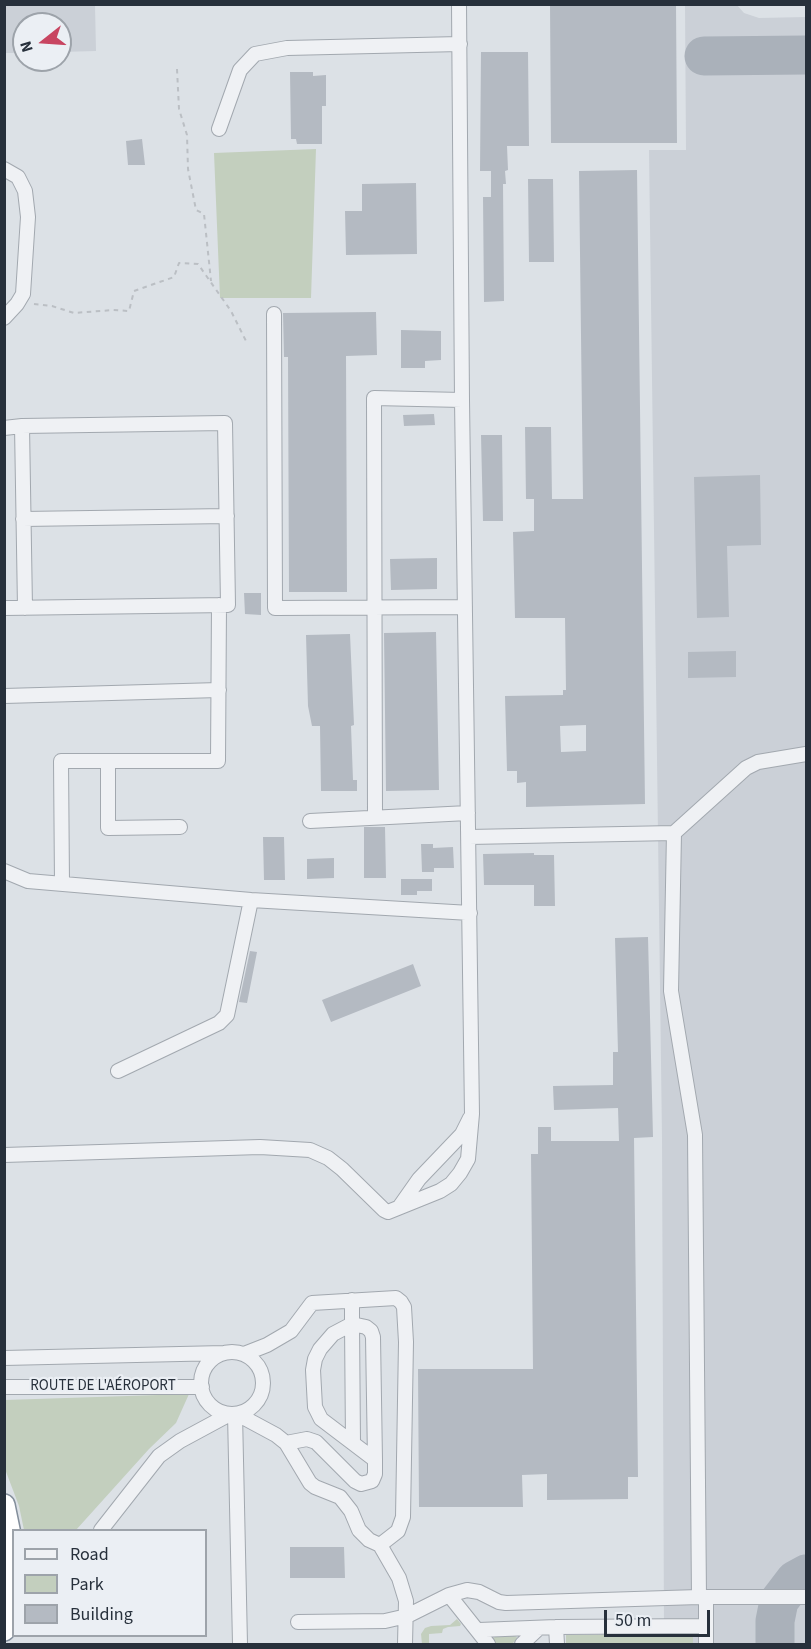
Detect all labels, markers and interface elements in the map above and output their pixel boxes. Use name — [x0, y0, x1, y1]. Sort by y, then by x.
north arrow — [12, 12, 72, 72]
text: N — [15, 38, 39, 55]
street label: ROUTE DE L'AÉROPORT — [30, 1378, 176, 1396]
legend — [12, 1529, 207, 1637]
text: Road — [70, 1542, 109, 1567]
text: Park — [70, 1572, 104, 1597]
scale bar — [607, 1598, 714, 1636]
text: Building — [70, 1602, 133, 1627]
text: 50 m — [615, 1608, 651, 1633]

